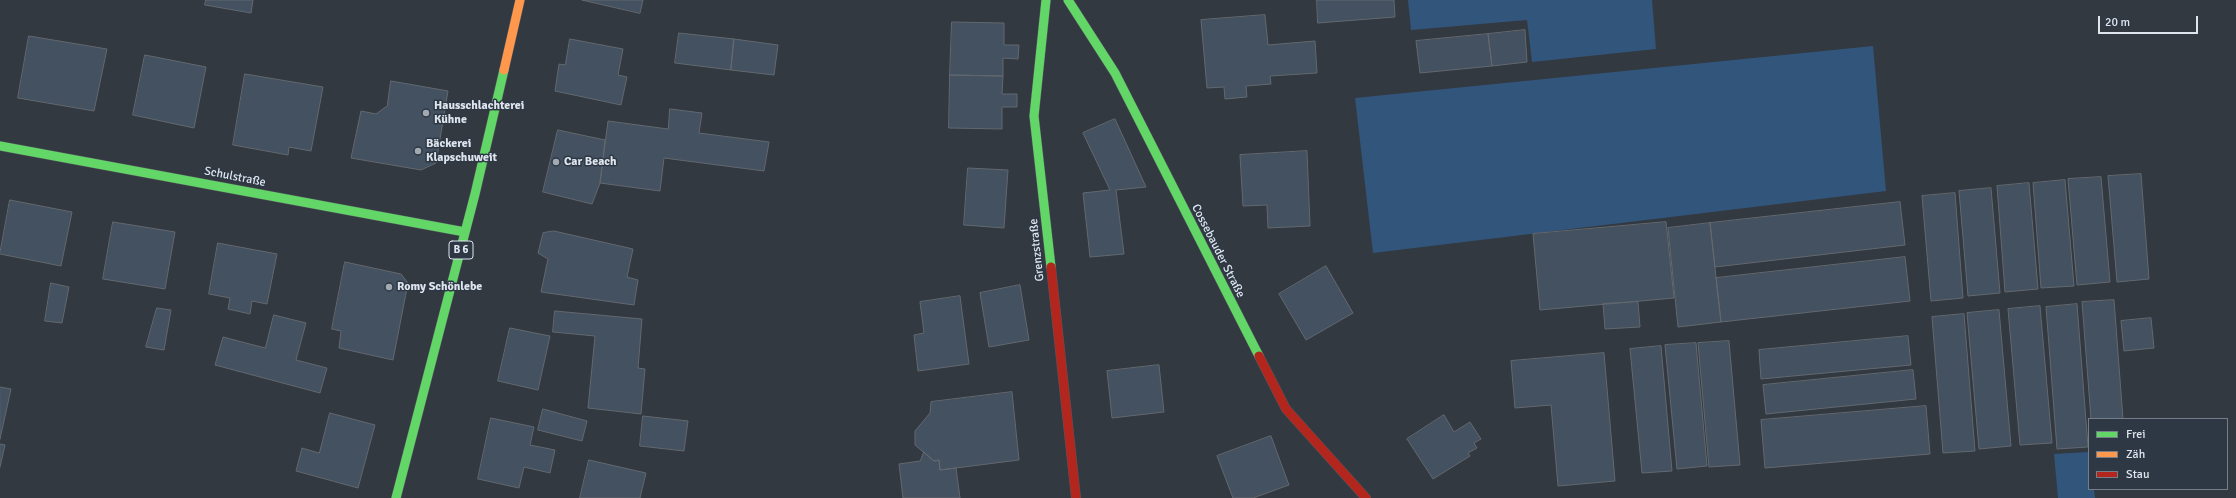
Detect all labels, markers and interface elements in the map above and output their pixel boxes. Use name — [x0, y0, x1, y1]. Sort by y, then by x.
scale bar — [2100, 8, 2200, 34]
text: 20 m — [2105, 15, 2130, 30]
place label: Hausschlachterei Kühne — [434, 99, 524, 127]
marker: Hausschlachterei Kühne — [421, 108, 431, 118]
place label: Bäckerei Klapschuweit — [426, 137, 497, 165]
marker: Bäckerei Klapschuweit — [413, 146, 423, 156]
place label: Car Beach — [564, 155, 616, 169]
marker: Car Beach — [551, 157, 561, 167]
street label: Schulstraße — [203, 164, 267, 190]
street label: Cossebauder Straße — [1188, 202, 1248, 300]
street label: Grenzstraße — [1027, 218, 1047, 282]
road number: B 6 — [449, 241, 473, 259]
place label: Romy Schönlebe — [397, 280, 482, 294]
marker: Romy Schönlebe — [384, 282, 394, 292]
legend — [2088, 418, 2228, 490]
text: Frei — [2126, 427, 2145, 442]
text: Zäh — [2126, 447, 2145, 462]
text: Stau — [2126, 467, 2150, 482]

